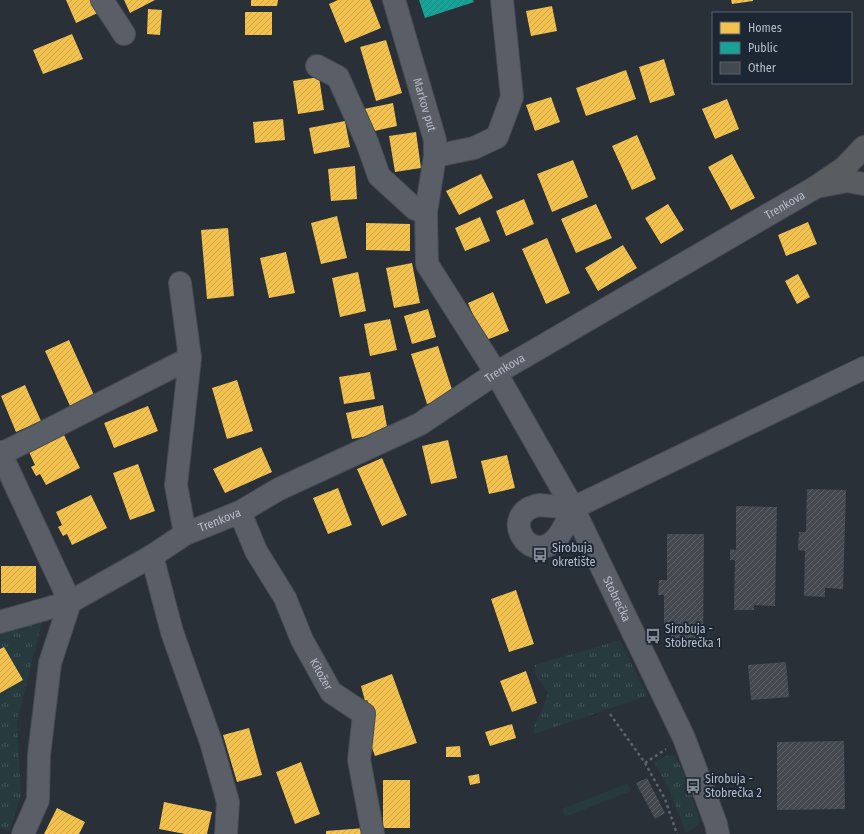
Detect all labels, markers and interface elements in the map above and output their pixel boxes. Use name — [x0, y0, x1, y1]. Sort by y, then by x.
legend — [712, 12, 852, 84]
text: Homes — [748, 21, 782, 35]
text: Public — [748, 41, 778, 55]
text: Other — [748, 61, 777, 75]
street label: Markov put — [410, 76, 439, 133]
street label: Trenkova — [762, 188, 807, 222]
street label: Trenkova — [482, 351, 527, 386]
street label: Trenkova — [197, 505, 243, 535]
place label: Sirobuja okretište — [552, 541, 596, 569]
bus stop icon: Sirobuja okretište — [531, 546, 549, 564]
street label: Stobrečka — [600, 574, 634, 624]
place label: Sirobuja - Stobrečka 1 — [665, 622, 721, 650]
bus stop icon: Sirobuja - Stobrečka 1 — [644, 627, 662, 645]
street label: Kitožer — [307, 656, 336, 693]
place label: Sirobuja - Stobrečka 2 — [705, 772, 762, 800]
bus stop icon: Sirobuja - Stobrečka 2 — [684, 777, 702, 795]

